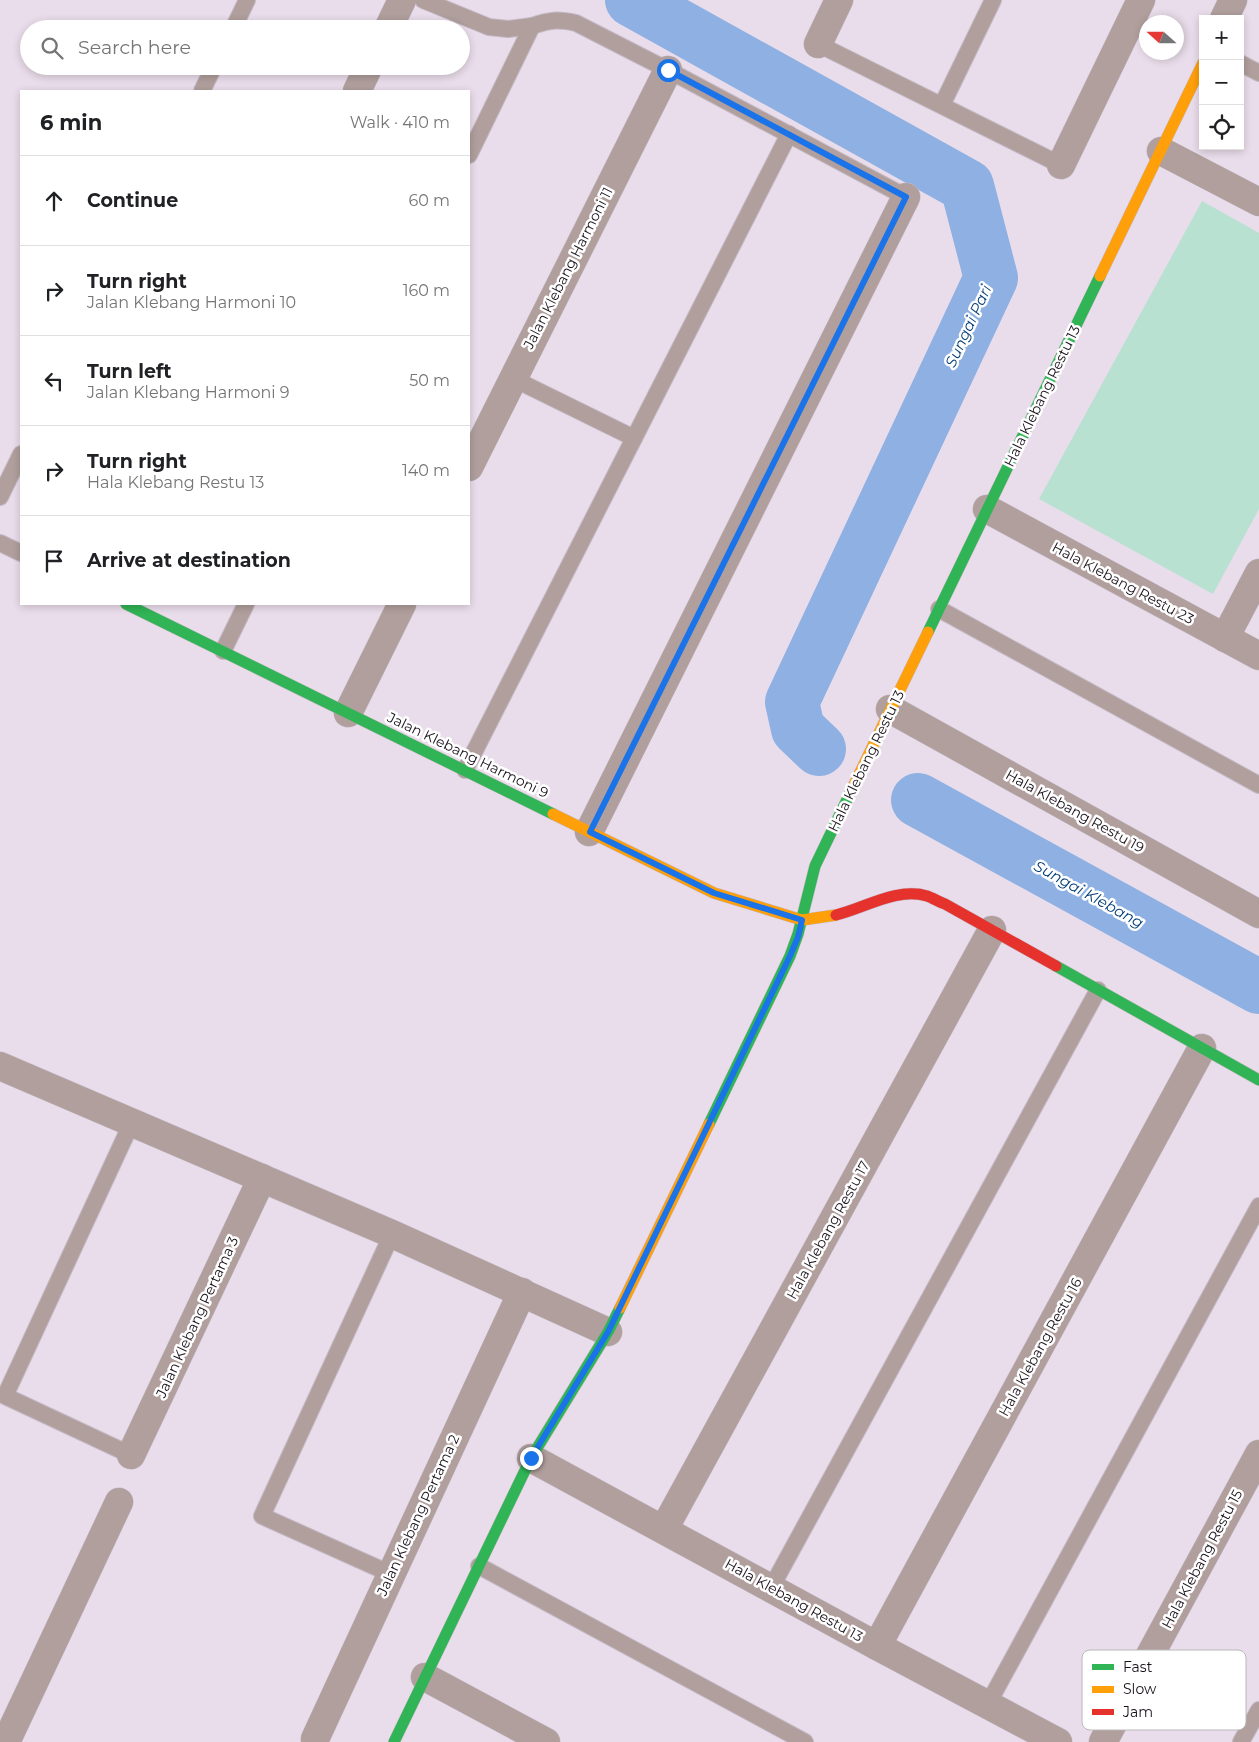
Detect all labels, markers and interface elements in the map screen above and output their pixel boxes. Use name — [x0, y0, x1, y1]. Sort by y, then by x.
north arrow — [1139, 15, 1184, 60]
map controls — [1199, 15, 1244, 150]
button: + — [1199, 15, 1244, 60]
search box — [20, 20, 470, 75]
icon: search — [38, 34, 66, 62]
text: Search here — [78, 36, 191, 59]
route start — [657, 59, 680, 82]
button: − — [1199, 60, 1244, 105]
button: locate — [1199, 105, 1244, 150]
text: 6 min — [40, 110, 102, 135]
text: Walk · 410 m — [350, 113, 450, 132]
street label: Jalan Klebang Harmoni 11 — [519, 184, 617, 353]
icon: ahead — [40, 187, 68, 215]
text: Continue — [87, 189, 178, 212]
text: 60 m — [408, 191, 450, 210]
text: Turn right — [87, 270, 187, 293]
icon: right — [40, 277, 68, 305]
text: 160 m — [403, 281, 450, 300]
water label: Sungai Pari — [941, 281, 996, 370]
text: Jalan Klebang Harmoni 10 — [87, 293, 296, 312]
street label: Hala Klebang Restu 13 — [1000, 322, 1084, 470]
text: Turn left — [87, 360, 172, 383]
icon: left — [40, 367, 68, 395]
text: 50 m — [409, 371, 450, 390]
text: Jalan Klebang Harmoni 9 — [87, 383, 290, 402]
text: Turn right — [87, 450, 187, 473]
icon: right — [40, 457, 68, 485]
text: 140 m — [402, 461, 450, 480]
text: Hala Klebang Restu 13 — [87, 473, 264, 492]
street label: Hala Klebang Restu 23 — [1049, 538, 1197, 628]
icon: arrive — [40, 547, 68, 575]
text: Arrive at destination — [87, 549, 291, 572]
street label: Hala Klebang Restu 13 — [824, 687, 908, 835]
street label: Jalan Klebang Harmoni 9 — [384, 708, 552, 802]
street label: Hala Klebang Restu 19 — [1003, 765, 1147, 857]
water label: Sungai Klebang — [1031, 856, 1147, 932]
street label: Hala Klebang Restu 17 — [782, 1158, 874, 1302]
street label: Jalan Klebang Pertama 3 — [151, 1234, 242, 1401]
street label: Hala Klebang Restu 16 — [994, 1274, 1086, 1419]
street label: Jalan Klebang Pertama 2 — [372, 1432, 463, 1599]
route end — [520, 1447, 543, 1470]
street label: Hala Klebang Restu 15 — [1158, 1486, 1246, 1632]
street label: Hala Klebang Restu 13 — [722, 1555, 866, 1646]
legend — [1082, 1650, 1246, 1730]
text: Fast — [1123, 1658, 1153, 1676]
text: Slow — [1123, 1680, 1157, 1698]
text: Jam — [1122, 1703, 1153, 1721]

